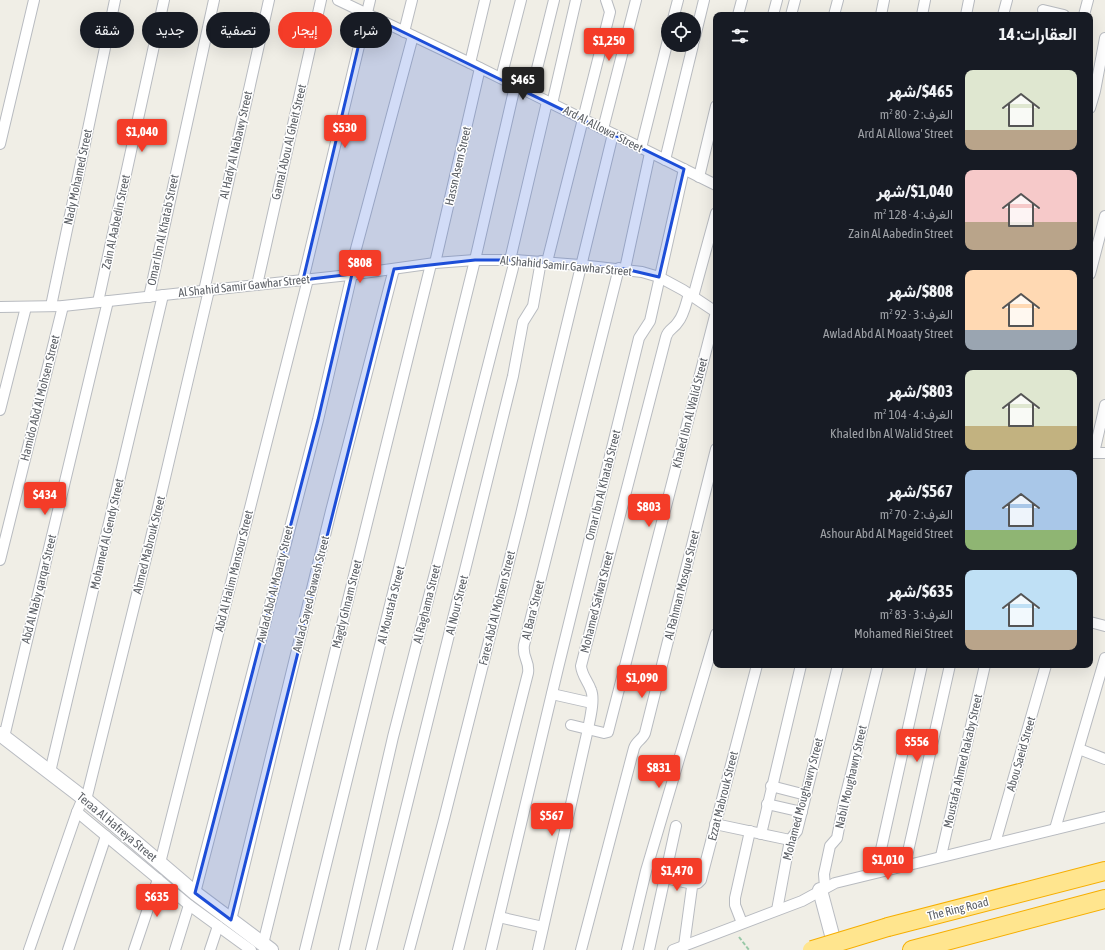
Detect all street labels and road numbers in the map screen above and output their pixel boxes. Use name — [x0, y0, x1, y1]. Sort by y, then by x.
street label: Gamal Abou Al Gheit Street — [269, 82, 309, 201]
street label: Al Hady Al Nabawy Street — [217, 89, 255, 200]
street label: Ard Al Allowa' Street — [561, 103, 646, 155]
street label: Hassn Asem Street — [442, 125, 474, 207]
street label: Nady Mohamed Street — [61, 127, 95, 226]
street label: Zain Al Aabedin Street — [99, 173, 133, 271]
street label: Omar Ibn Al Khatab Street — [144, 173, 182, 287]
street label: Al Shahid Samir Gawhar Street — [500, 253, 633, 279]
street label: Al Shahid Samir Gawhar Street — [177, 272, 311, 300]
street label: Hamido Abd Al Mohsen Street — [18, 333, 63, 463]
street label: Khaled Ibn Al Walid Street — [669, 356, 711, 470]
street label: Omar Ibn Al Khatab Street — [583, 428, 624, 542]
street label: Mohamed Al Gendy Street — [87, 477, 127, 591]
street label: Ahmed Mabrouk Street — [130, 494, 168, 596]
street label: Abd Al Halim Mansour Street — [212, 508, 256, 633]
street label: Awlad Abd Al Moaaty Street — [254, 524, 296, 644]
street label: Al Rahman Mosque Street — [662, 528, 703, 641]
street label: Abd Al Naby qarqar Street — [19, 532, 59, 645]
street label: Awlad Sayed Rawash Street — [290, 534, 332, 654]
street label: Fares Abd Al Mohsen Street — [476, 549, 518, 667]
street label: Mohamed Safwat Street — [578, 549, 617, 654]
street label: Magdy Ghnam Street — [329, 558, 365, 650]
street label: Al Raghama Street — [410, 562, 444, 645]
street label: Al Moustafa Street — [374, 564, 408, 646]
street label: Al Nour Street — [443, 573, 471, 636]
street label: Al Bara' Street — [519, 578, 547, 641]
street label: Moustafa Ahmed Rakaby Street — [941, 692, 985, 829]
street label: Abou Saeid Street — [1004, 714, 1039, 793]
street label: Nabil Moughawry Street — [832, 723, 870, 830]
street label: Mohamed Moughawry Street — [780, 736, 826, 862]
street label: Ezzat Mabrouk Street — [705, 749, 741, 842]
street label: Teraa Al Hafreya Street — [74, 790, 160, 865]
street label: The Ring Road — [926, 895, 990, 923]

